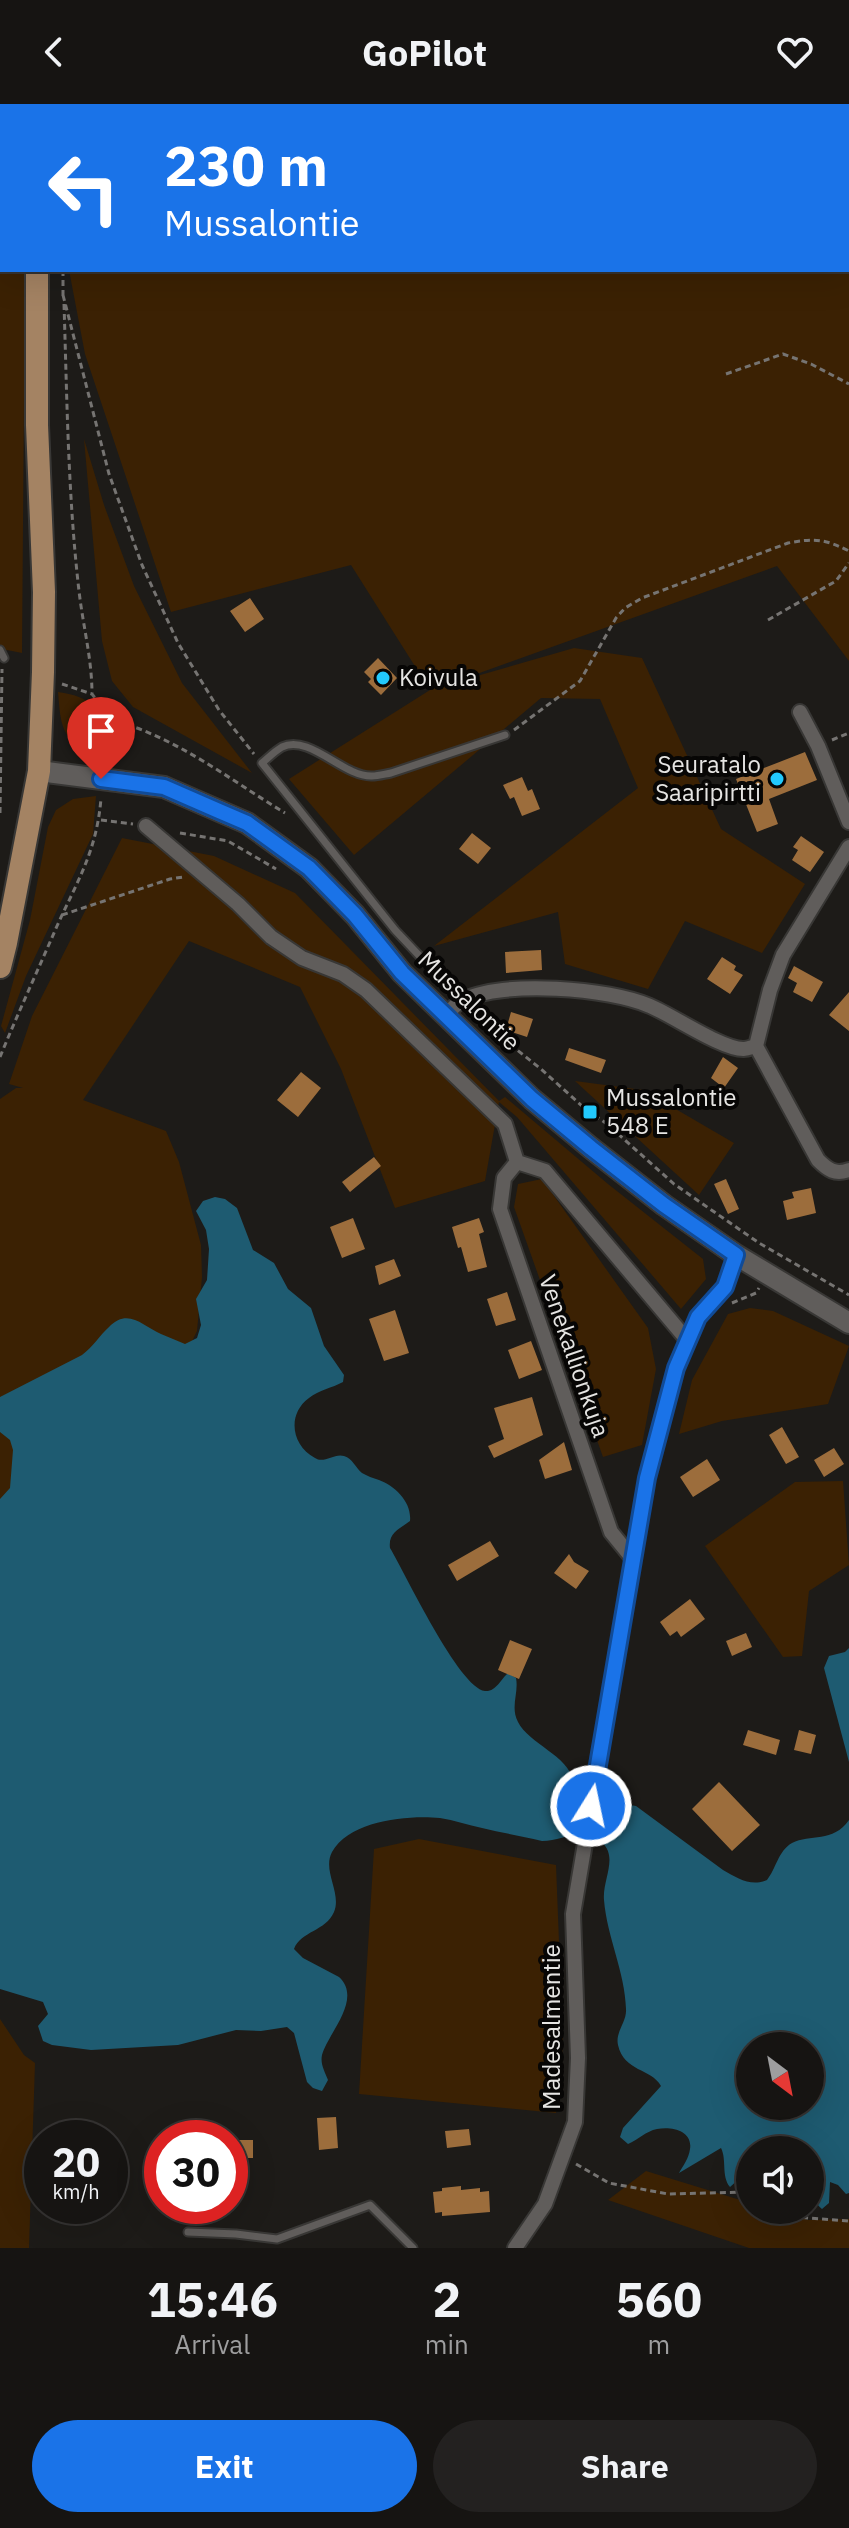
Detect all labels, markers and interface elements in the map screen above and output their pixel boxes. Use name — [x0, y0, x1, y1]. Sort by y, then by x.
text: GoPilot — [362, 29, 487, 76]
icon: back — [32, 30, 76, 74]
icon: heart — [773, 30, 817, 74]
text: 230 m — [164, 129, 328, 201]
icon: left — [32, 136, 136, 240]
text: Mussalontie — [164, 199, 360, 246]
place label: Koivula — [399, 661, 478, 693]
marker: Koivula — [374, 669, 392, 687]
pin — [67, 697, 135, 779]
icon: arrive — [79, 709, 123, 753]
place label: Seuratalo Saaripirtti — [655, 748, 761, 808]
marker: Seuratalo Saaripirtti — [768, 770, 786, 788]
street label: Mussalontie — [412, 943, 528, 1057]
place label: Mussalontie 548 E — [606, 1081, 736, 1141]
marker: Mussalontie 548 E — [581, 1103, 599, 1121]
street label: Venekallionkuja — [532, 1270, 618, 1441]
position arrow — [549, 1764, 633, 1848]
street label: Madesalmentie — [535, 1944, 567, 2110]
north arrow — [736, 2032, 824, 2120]
map controls — [736, 2032, 824, 2224]
speed limit sign: 30 — [144, 2120, 248, 2224]
text: 20 — [52, 2136, 100, 2188]
button: sound — [736, 2136, 824, 2224]
text: km/h — [52, 2178, 100, 2205]
text: 15:46 — [147, 2268, 278, 2330]
text: 2 — [432, 2268, 461, 2330]
text: 560 — [616, 2268, 702, 2330]
text: Arrival — [175, 2327, 250, 2361]
text: min — [425, 2327, 469, 2361]
text: m — [648, 2327, 670, 2361]
button: Exit — [32, 2420, 417, 2512]
button: Share — [433, 2420, 817, 2512]

